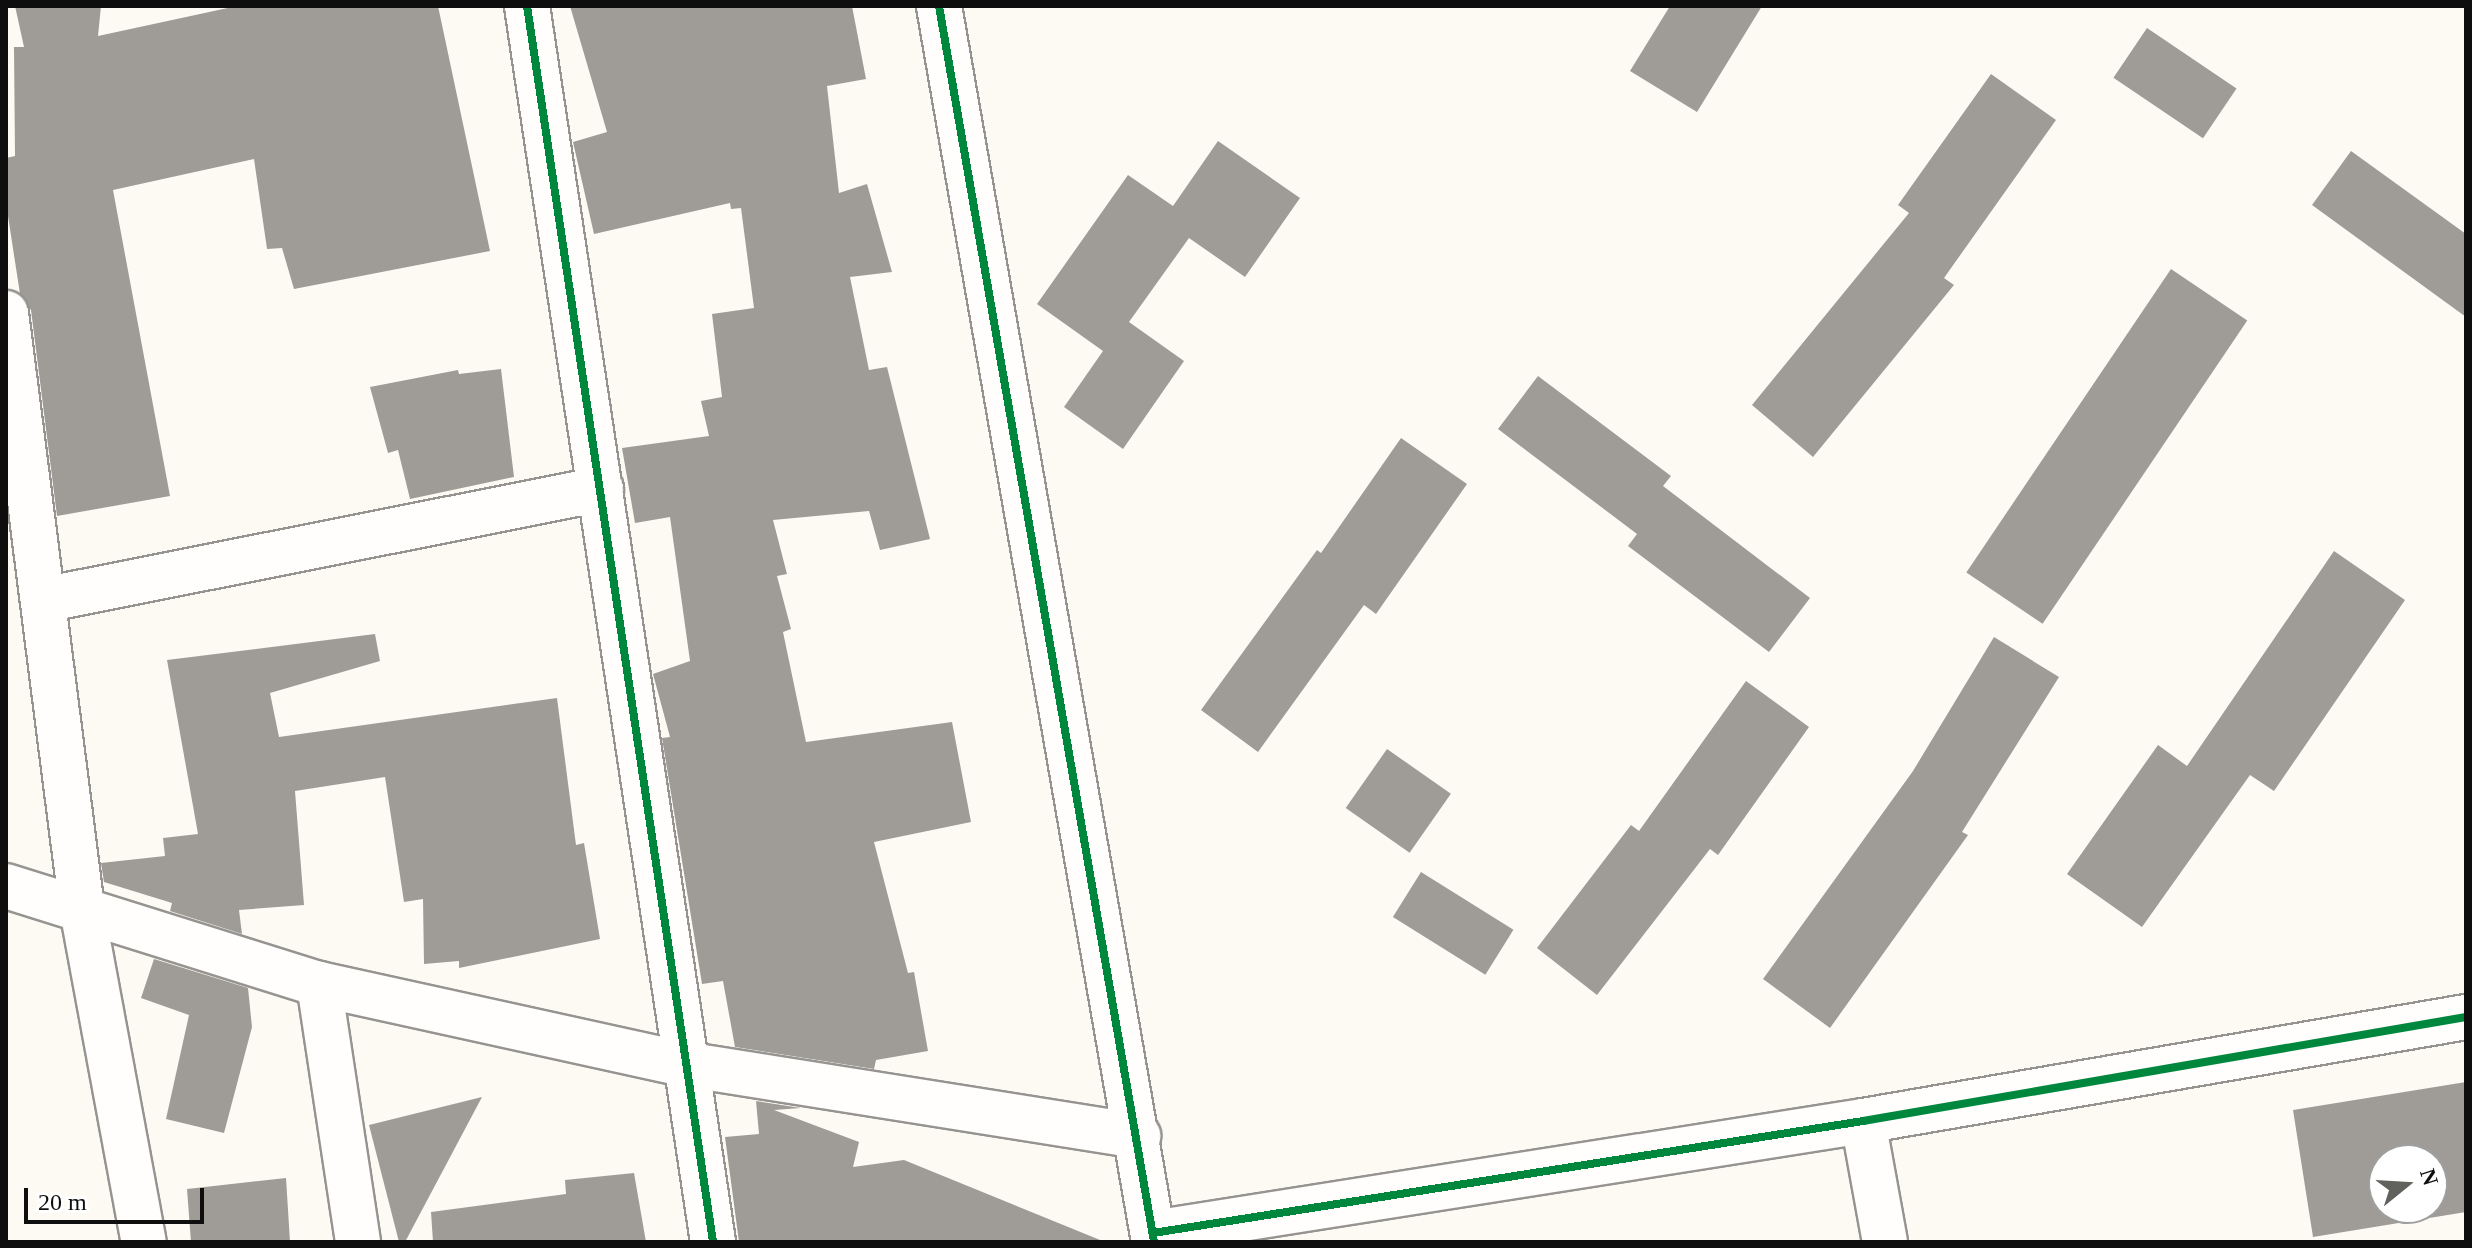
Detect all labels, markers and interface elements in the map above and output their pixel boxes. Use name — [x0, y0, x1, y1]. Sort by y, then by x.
north arrow — [2368, 1144, 2448, 1224]
text: N — [2415, 1166, 2444, 1188]
scale bar — [28, 1172, 208, 1222]
text: 20 m — [38, 1189, 87, 1215]

